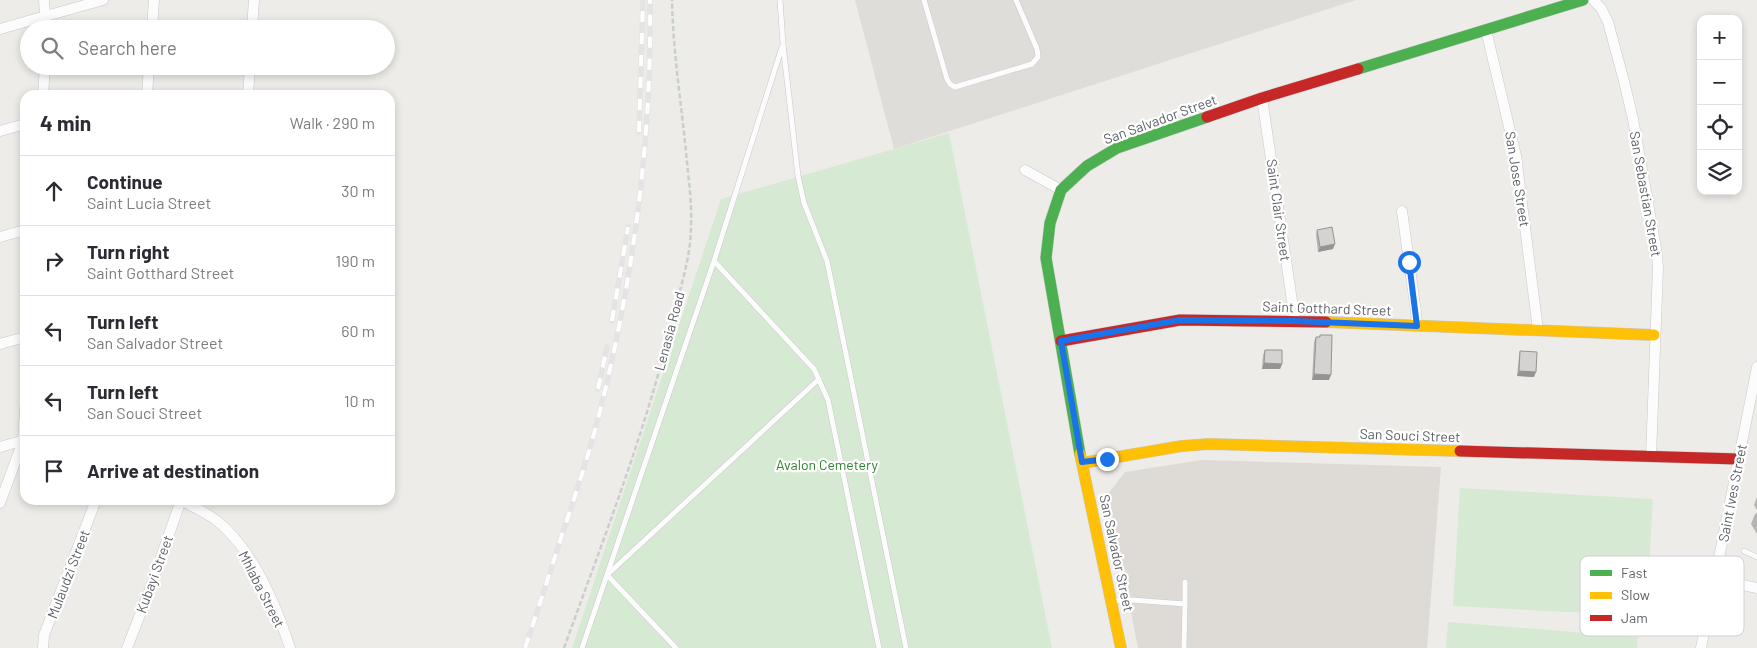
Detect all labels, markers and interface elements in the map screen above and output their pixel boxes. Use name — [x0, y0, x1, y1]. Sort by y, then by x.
map controls — [1697, 15, 1742, 195]
button: + — [1697, 15, 1742, 60]
search box — [20, 20, 395, 75]
icon: search — [38, 34, 66, 62]
text: Search here — [78, 36, 177, 59]
button: − — [1697, 60, 1742, 105]
street label: San Salvador Street — [1101, 91, 1219, 147]
button: locate — [1697, 105, 1742, 150]
text: 4 min — [40, 110, 91, 135]
text: Walk · 290 m — [290, 113, 375, 132]
street label: San Jose Street — [1502, 130, 1534, 228]
street label: San Sebastian Street — [1627, 130, 1665, 258]
button: layers — [1697, 150, 1742, 195]
street label: Saint Clair Street — [1263, 158, 1295, 262]
text: Continue — [87, 170, 163, 193]
icon: ahead — [40, 177, 68, 205]
text: 30 m — [341, 181, 375, 200]
text: Saint Lucia Street — [87, 193, 211, 212]
text: Turn right — [87, 240, 169, 263]
icon: right — [40, 247, 68, 275]
text: 190 m — [336, 251, 375, 270]
route start — [1398, 251, 1421, 274]
text: Saint Gotthard Street — [87, 263, 234, 282]
street label: Lenasia Road — [650, 290, 688, 372]
street label: Saint Gotthard Street — [1262, 297, 1392, 319]
text: Turn left — [87, 310, 158, 333]
icon: left — [40, 317, 68, 345]
text: 60 m — [341, 321, 375, 340]
text: San Salvador Street — [87, 333, 223, 352]
text: Turn left — [87, 380, 158, 403]
icon: left — [40, 387, 68, 415]
text: 10 m — [344, 391, 375, 410]
text: San Souci Street — [87, 403, 202, 422]
street label: San Souci Street — [1359, 425, 1461, 445]
street label: Saint Ives Street — [1714, 443, 1750, 543]
route end — [1096, 448, 1119, 471]
park label: Avalon Cemetery — [776, 456, 879, 473]
icon: arrive — [40, 457, 68, 485]
text: Arrive at destination — [87, 459, 259, 482]
street label: San Salvador Street — [1096, 493, 1138, 613]
street label: Mulaudzi Street — [43, 527, 93, 621]
street label: Kubayi Street — [132, 533, 176, 615]
street label: Mhlaba Street — [235, 548, 289, 630]
legend — [1580, 556, 1744, 636]
text: Fast — [1621, 564, 1647, 581]
text: Slow — [1621, 586, 1650, 603]
text: Jam — [1621, 609, 1648, 626]

